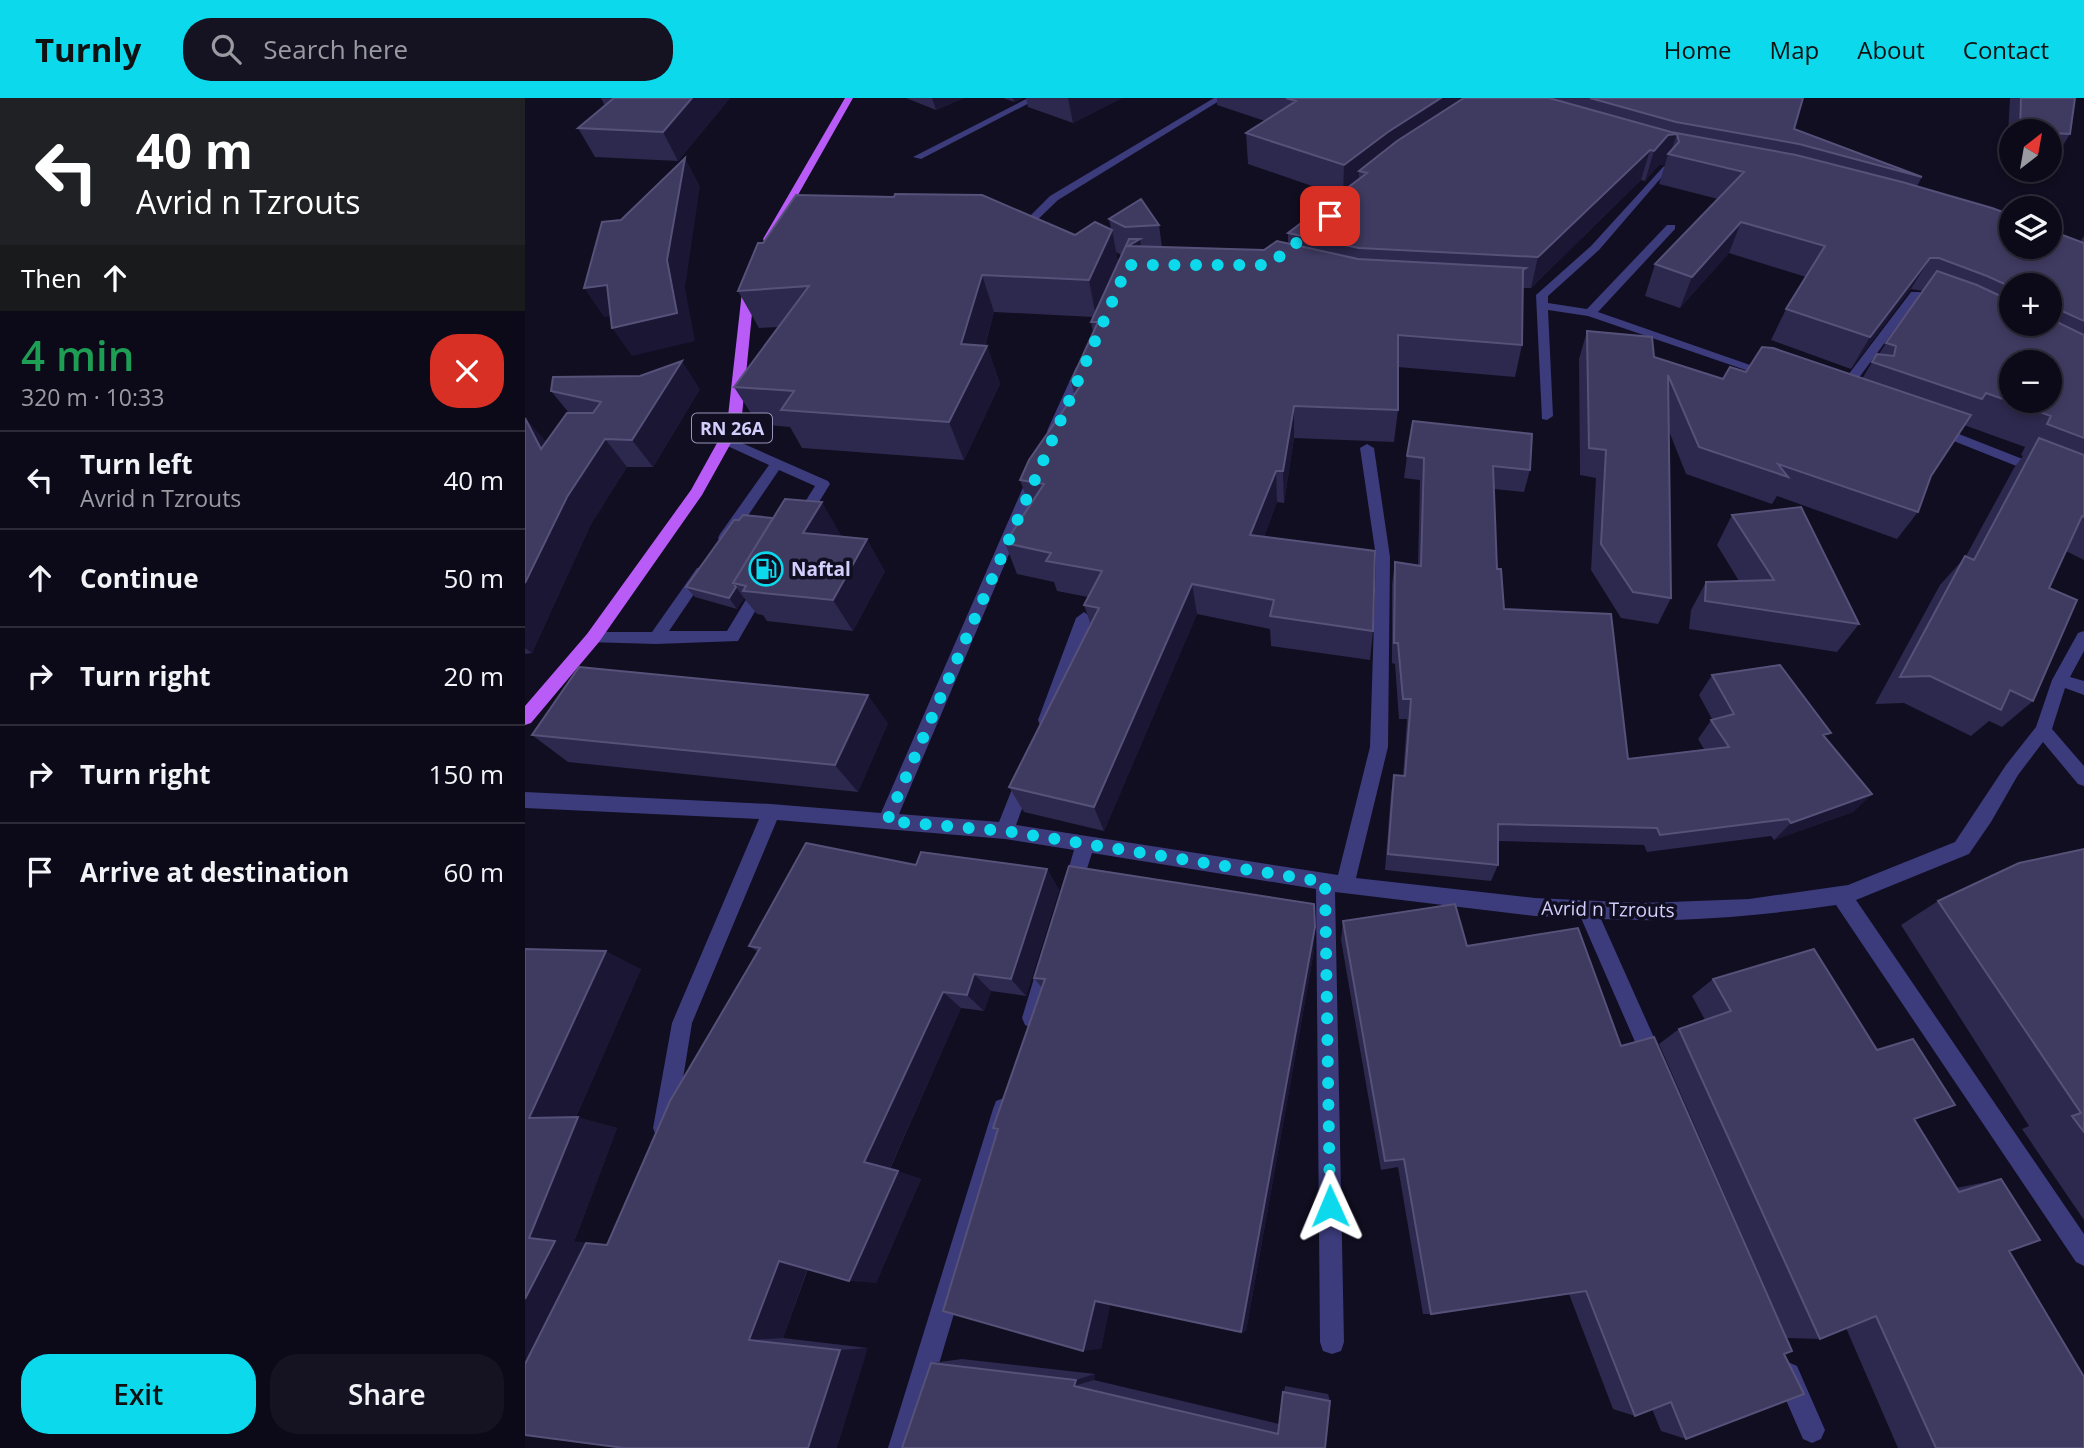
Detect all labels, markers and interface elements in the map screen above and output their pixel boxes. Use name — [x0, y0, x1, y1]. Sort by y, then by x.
search box — [183, 18, 673, 81]
text: Turnly — [35, 27, 141, 72]
icon: search — [207, 30, 245, 68]
text: Search here — [263, 31, 408, 67]
text: Home — [1664, 33, 1732, 66]
text: Map — [1770, 33, 1819, 66]
text: About — [1857, 33, 1925, 66]
text: Contact — [1963, 33, 2049, 66]
text: 40 m — [136, 117, 253, 183]
north arrow — [1999, 119, 2061, 182]
map controls — [1999, 119, 2062, 413]
icon: left — [21, 126, 112, 217]
text: Avrid n Tzrouts — [136, 180, 360, 223]
pin — [1300, 186, 1360, 246]
button: layers — [1999, 196, 2062, 259]
icon: arrive — [1311, 197, 1349, 235]
icon: ahead — [96, 259, 134, 297]
text: Then — [21, 260, 82, 296]
button: + — [1999, 273, 2062, 336]
text: 4 min — [21, 326, 134, 383]
button: close — [430, 334, 504, 408]
button: − — [1999, 350, 2062, 413]
text: 320 m · 10:33 — [21, 381, 164, 413]
road number: RN 26A — [692, 414, 772, 442]
text: Turn left — [80, 446, 192, 482]
icon: left — [21, 461, 59, 499]
text: 40 m — [443, 462, 504, 498]
text: Avrid n Tzrouts — [80, 482, 241, 514]
fuel station icon: Naftal — [747, 550, 785, 588]
place label: Naftal — [791, 556, 851, 582]
icon: ahead — [21, 559, 59, 597]
text: Continue — [80, 560, 199, 596]
text: 50 m — [443, 560, 504, 596]
icon: right — [21, 657, 59, 695]
text: Turn right — [80, 658, 211, 694]
text: 20 m — [443, 658, 504, 694]
icon: right — [21, 755, 59, 793]
text: Turn right — [80, 756, 211, 792]
text: 150 m — [429, 756, 504, 792]
icon: arrive — [21, 853, 59, 891]
text: Arrive at destination — [80, 854, 349, 890]
text: 60 m — [443, 854, 504, 890]
street label: Avrid n Tzrouts — [1541, 895, 1675, 923]
position arrow — [1293, 1169, 1367, 1243]
button: Exit — [21, 1354, 256, 1434]
button: Share — [270, 1354, 504, 1434]

